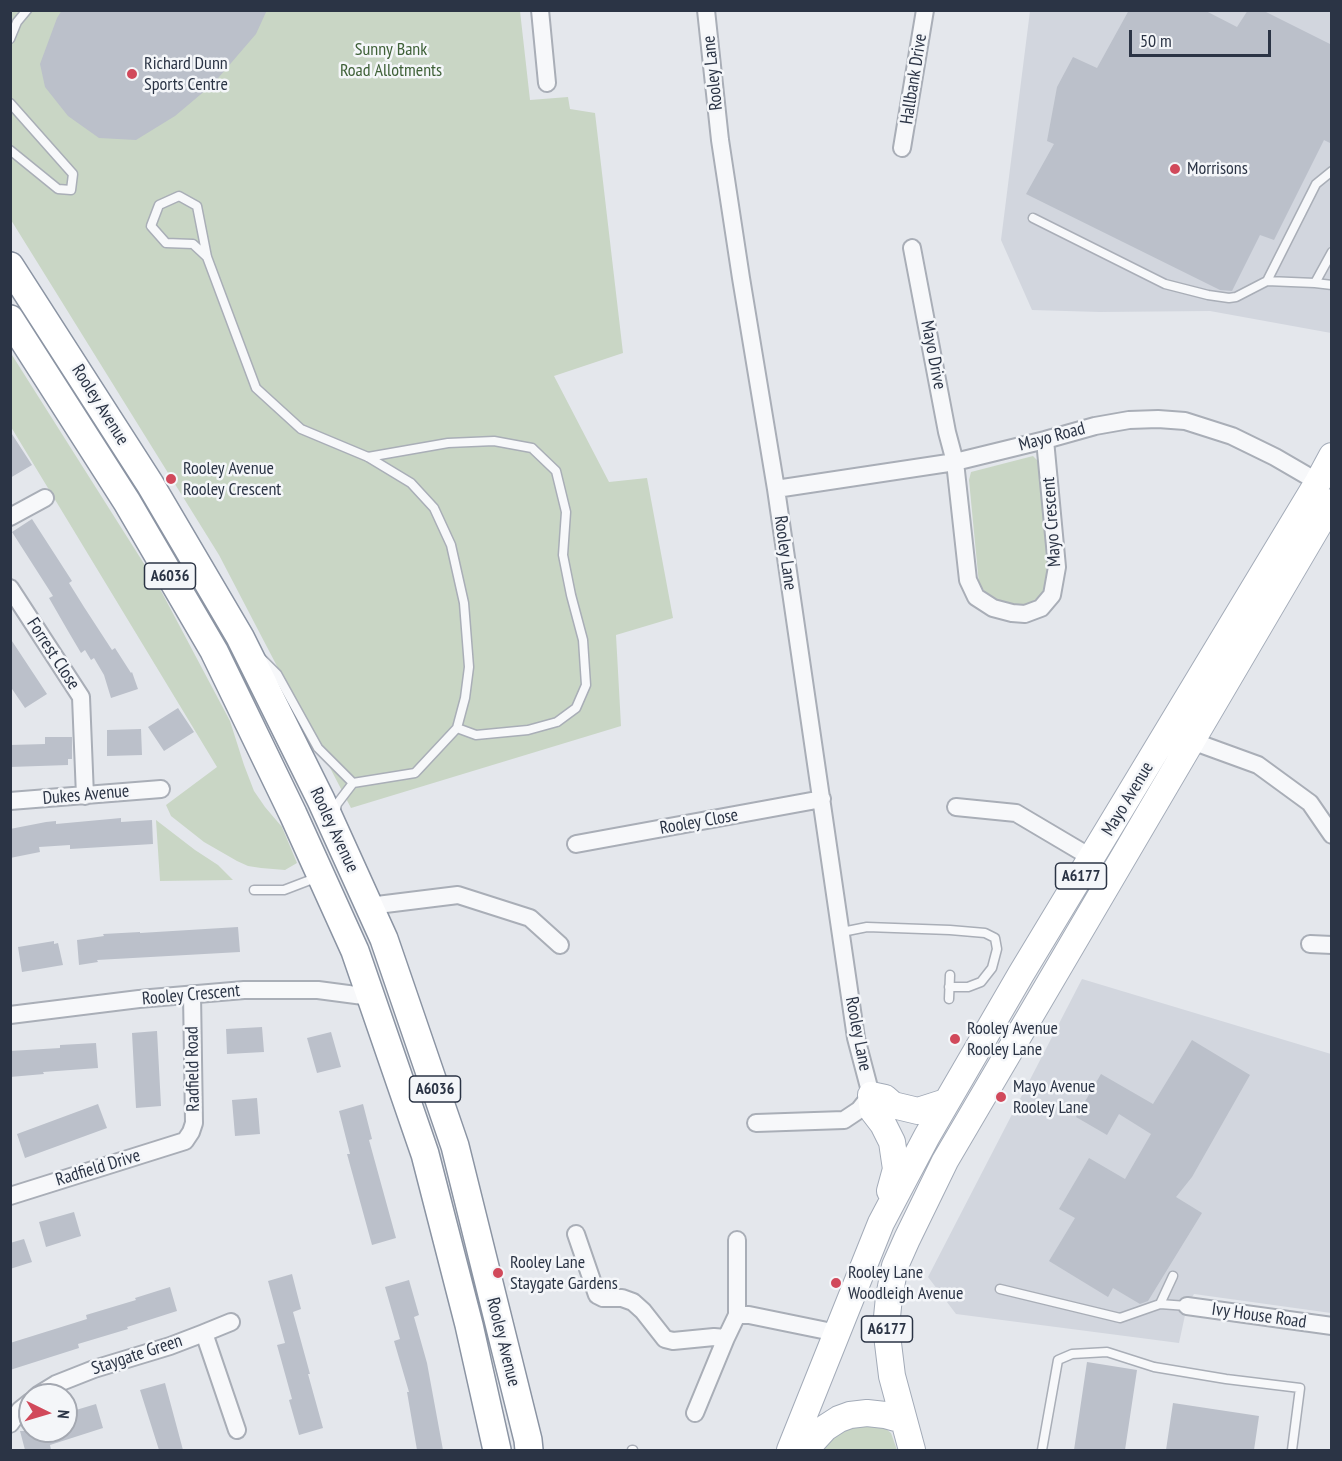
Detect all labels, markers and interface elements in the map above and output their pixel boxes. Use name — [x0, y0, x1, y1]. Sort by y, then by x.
scale bar — [1132, 18, 1274, 56]
text: 50 m — [1140, 29, 1172, 52]
street label: Hallbank Drive — [896, 32, 932, 126]
street label: Rooley Lane — [698, 35, 728, 111]
park label: Sunny Bank Road Allotments — [340, 39, 442, 82]
place label: Richard Dunn Sports Centre — [144, 53, 228, 96]
marker: Richard Dunn Sports Centre — [125, 67, 139, 81]
place label: Morrisons — [1187, 158, 1248, 180]
marker: Morrisons — [1168, 162, 1182, 176]
street label: Mayo Drive — [916, 319, 950, 391]
street label: Rooley Avenue — [67, 361, 133, 449]
street label: Mayo Road — [1016, 418, 1088, 456]
place label: Rooley Avenue Rooley Crescent — [183, 458, 281, 500]
marker: Rooley Avenue Rooley Crescent — [164, 472, 178, 486]
street label: Mayo Crescent — [1038, 476, 1066, 568]
street label: Rooley Lane — [769, 514, 801, 592]
road number: A6036 — [144, 563, 195, 589]
street label: Forrest Close — [22, 614, 84, 694]
street label: Mayo Avenue — [1097, 758, 1159, 840]
street label: Dukes Avenue — [42, 780, 130, 810]
street label: Rooley Avenue — [305, 784, 363, 876]
street label: Rooley Close — [658, 804, 740, 840]
road number: A6177 — [1056, 863, 1106, 889]
street label: Rooley Crescent — [141, 980, 241, 1010]
street label: Rooley Lane — [840, 995, 876, 1073]
place label: Rooley Avenue Rooley Lane — [967, 1018, 1058, 1060]
street label: Radfield Road — [181, 1026, 205, 1112]
marker: Rooley Avenue Rooley Lane — [948, 1032, 962, 1046]
road number: A6036 — [410, 1076, 460, 1102]
place label: Mayo Avenue Rooley Lane — [1013, 1076, 1096, 1118]
marker: Mayo Avenue Rooley Lane — [994, 1090, 1008, 1104]
street label: Radfield Drive — [53, 1145, 143, 1191]
place label: Rooley Lane Staygate Gardens — [510, 1252, 618, 1294]
place label: Rooley Lane Woodleigh Avenue — [848, 1262, 963, 1304]
marker: Rooley Lane Staygate Gardens — [491, 1266, 505, 1280]
marker: Rooley Lane Woodleigh Avenue — [829, 1276, 843, 1290]
street label: Rooley Avenue — [482, 1295, 524, 1389]
street label: Ivy House Road — [1210, 1299, 1308, 1333]
road number: A6177 — [862, 1316, 912, 1342]
street label: Staygate Green — [89, 1330, 185, 1380]
north arrow — [18, 1383, 78, 1443]
text: N — [54, 1409, 74, 1420]

